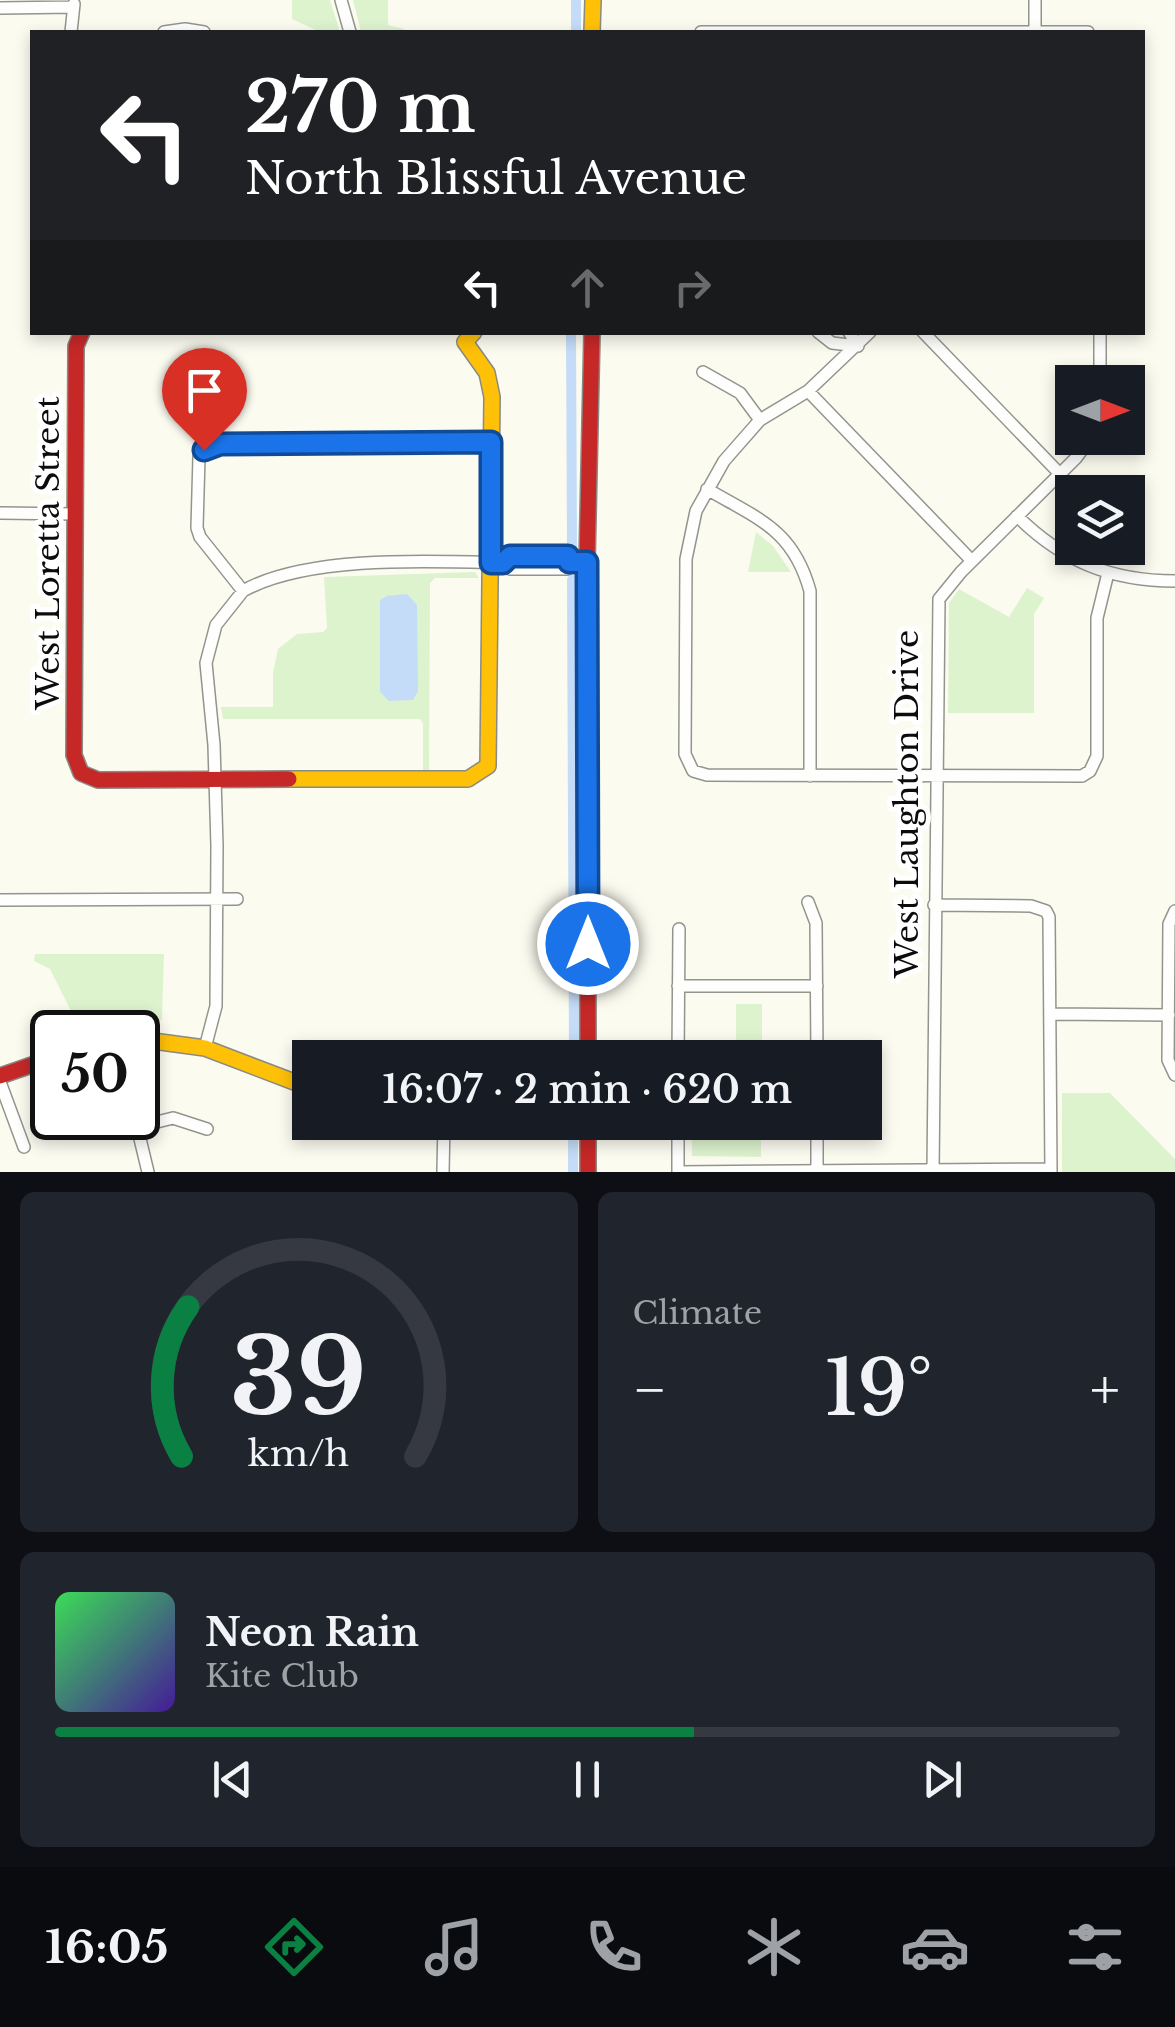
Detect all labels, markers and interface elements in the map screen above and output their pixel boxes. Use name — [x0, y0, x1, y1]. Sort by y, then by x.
text: 270 m — [245, 64, 476, 151]
icon: left — [80, 70, 210, 200]
text: North Blissful Avenue — [245, 150, 747, 206]
icon: left — [455, 260, 510, 315]
icon: ahead — [560, 260, 615, 315]
icon: right — [665, 260, 720, 315]
pin — [162, 348, 247, 451]
icon: arrive — [177, 363, 232, 418]
north arrow — [1055, 365, 1145, 455]
map controls — [1055, 365, 1145, 565]
street label: West Loretta Street — [28, 396, 68, 711]
button: layers — [1055, 475, 1145, 565]
street label: West Laughton Drive — [887, 630, 927, 979]
position arrow — [536, 892, 640, 996]
speed limit sign: 50 — [30, 1010, 160, 1140]
text: 16:07 · 2 min · 620 m — [382, 1066, 792, 1113]
text: Climate — [633, 1293, 762, 1333]
text: 39 — [231, 1313, 367, 1442]
text: 19° — [825, 1342, 933, 1435]
text: − — [633, 1356, 667, 1424]
text: + — [1090, 1356, 1120, 1424]
text: km/h — [248, 1431, 349, 1476]
text: Neon Rain — [205, 1609, 419, 1656]
text: Kite Club — [205, 1656, 359, 1696]
icon: previous — [205, 1752, 260, 1807]
icon: pause — [560, 1752, 615, 1807]
icon: next — [915, 1752, 970, 1807]
icon: directions — [259, 1912, 329, 1982]
icon: music — [419, 1912, 489, 1982]
icon: phone — [579, 1912, 649, 1982]
icon: climate — [739, 1912, 809, 1982]
icon: car — [900, 1912, 970, 1982]
icon: filters — [1060, 1912, 1130, 1982]
text: 16:05 — [45, 1919, 169, 1975]

